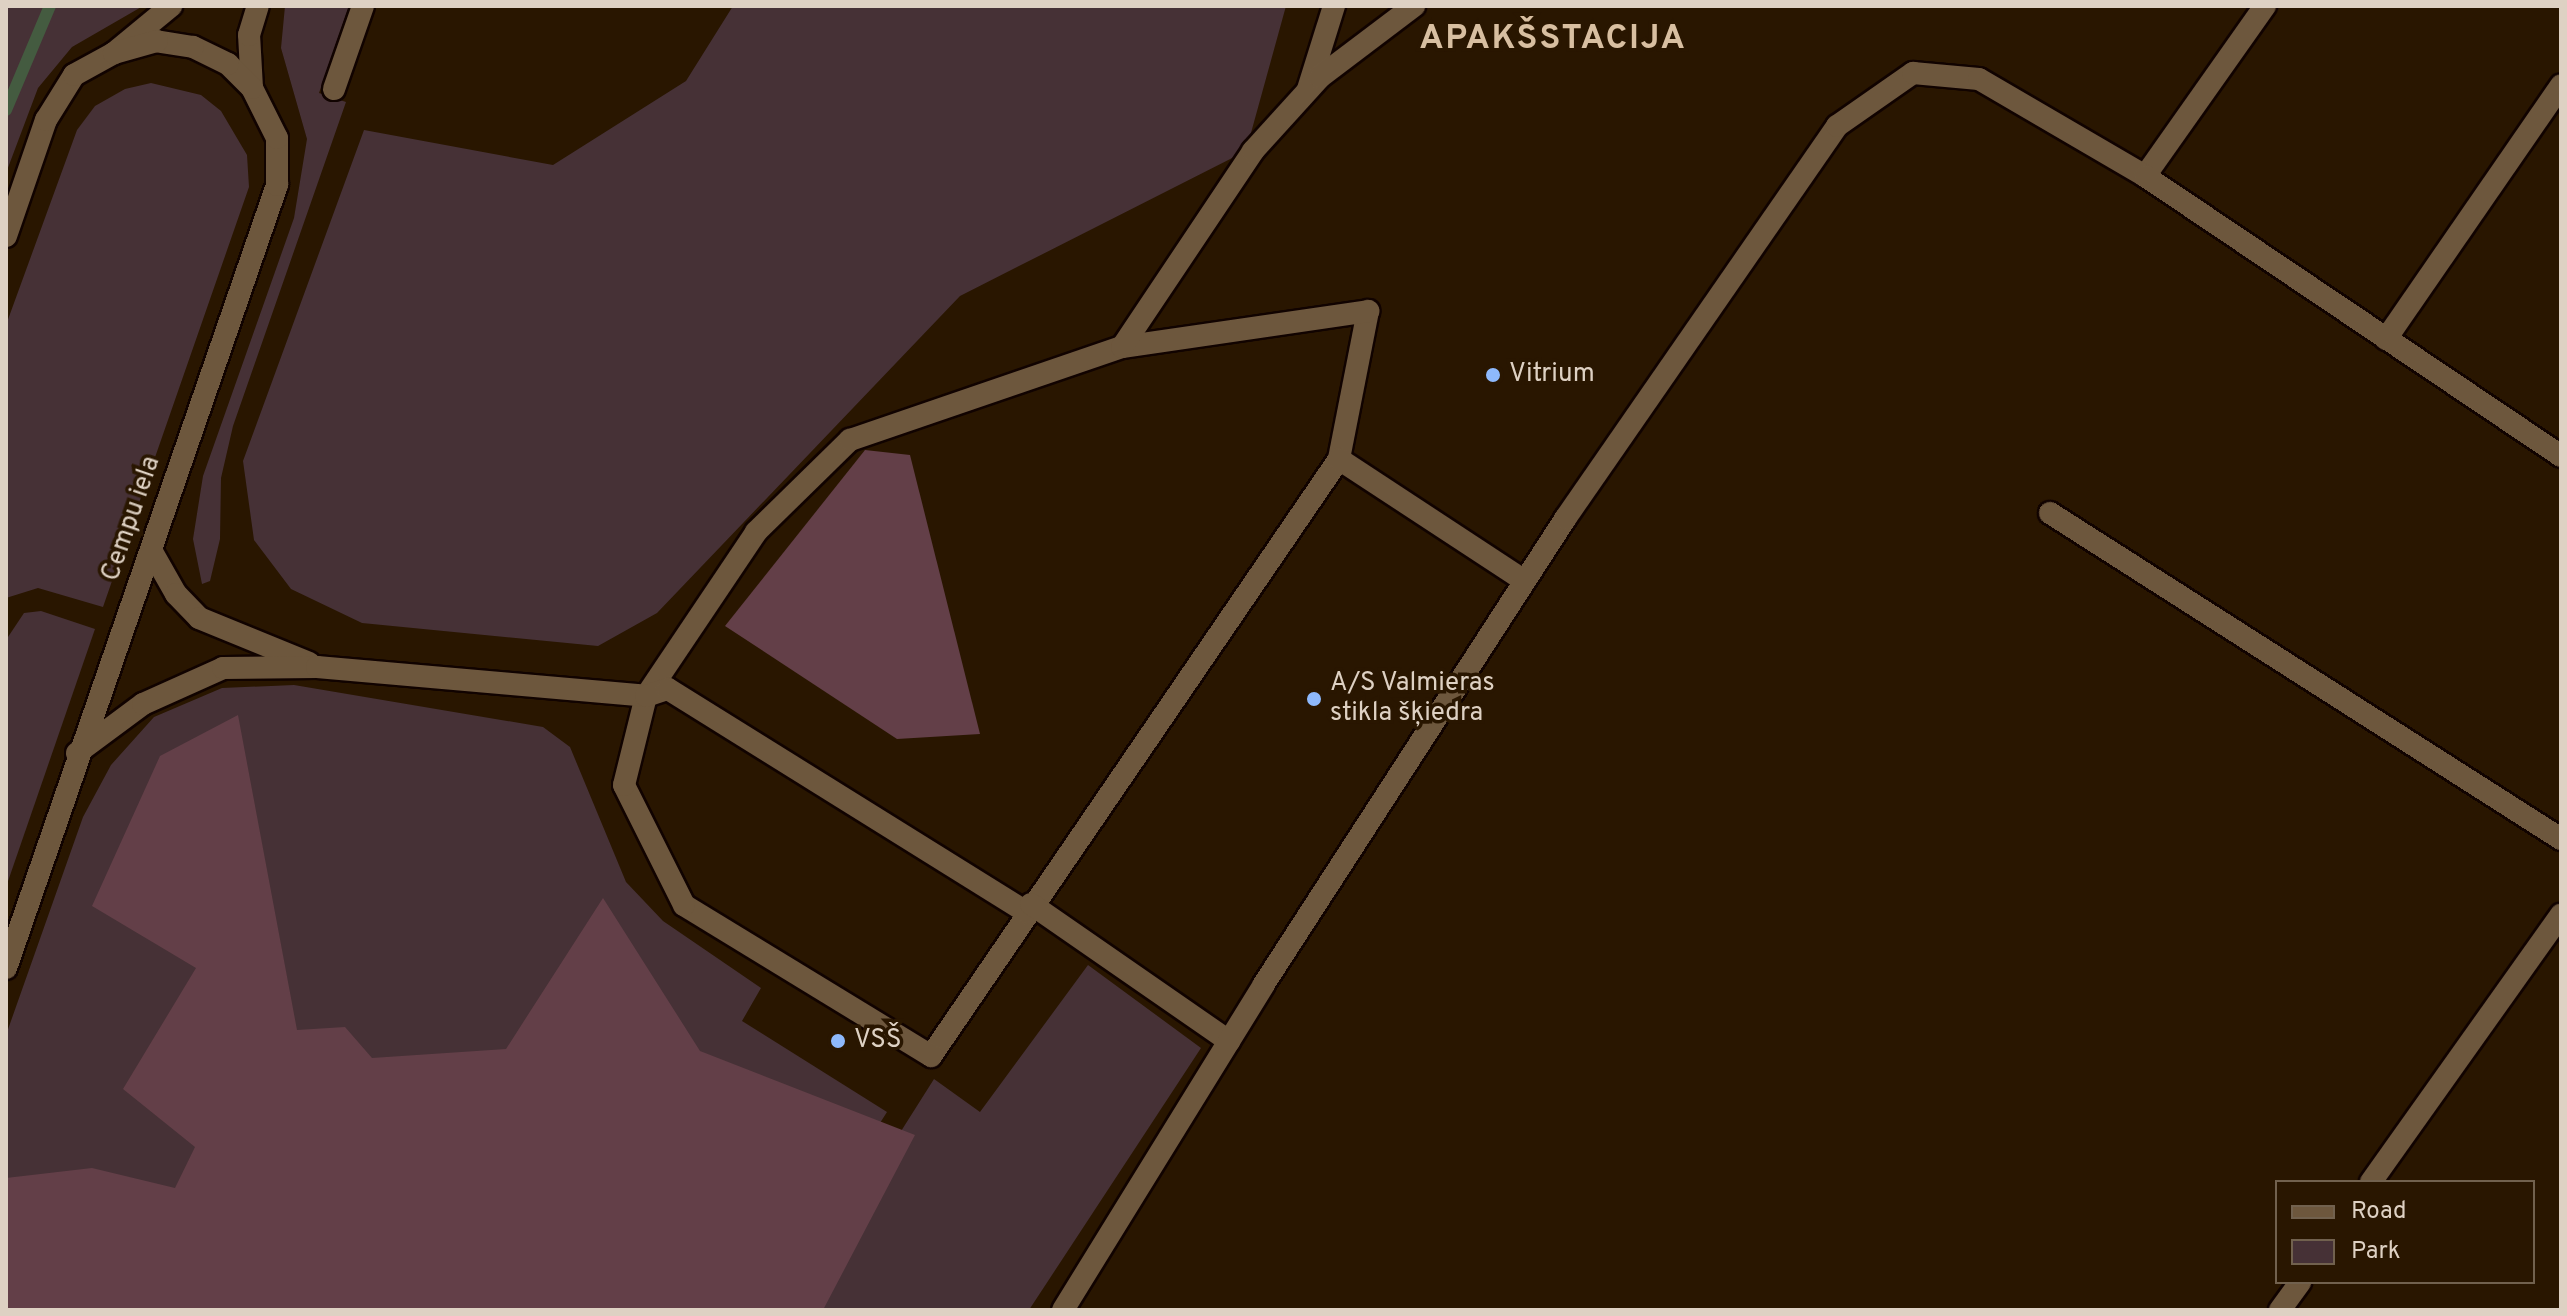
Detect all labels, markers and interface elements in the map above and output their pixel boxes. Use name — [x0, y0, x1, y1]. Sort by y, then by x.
district label: APAKŠSTACIJA — [1419, 20, 1687, 60]
place label: Vitrium — [1509, 359, 1595, 391]
marker: Vitrium — [1484, 366, 1502, 384]
street label: Cempu iela — [96, 452, 168, 586]
place label: A/S Valmieras stikla šķiedra — [1330, 668, 1496, 730]
marker: A/S Valmieras stikla šķiedra — [1305, 690, 1323, 708]
place label: VSŠ — [854, 1025, 901, 1057]
marker: VSŠ — [829, 1032, 847, 1050]
legend — [2275, 1180, 2535, 1284]
text: Road — [2351, 1197, 2407, 1227]
text: Park — [2351, 1237, 2401, 1267]

